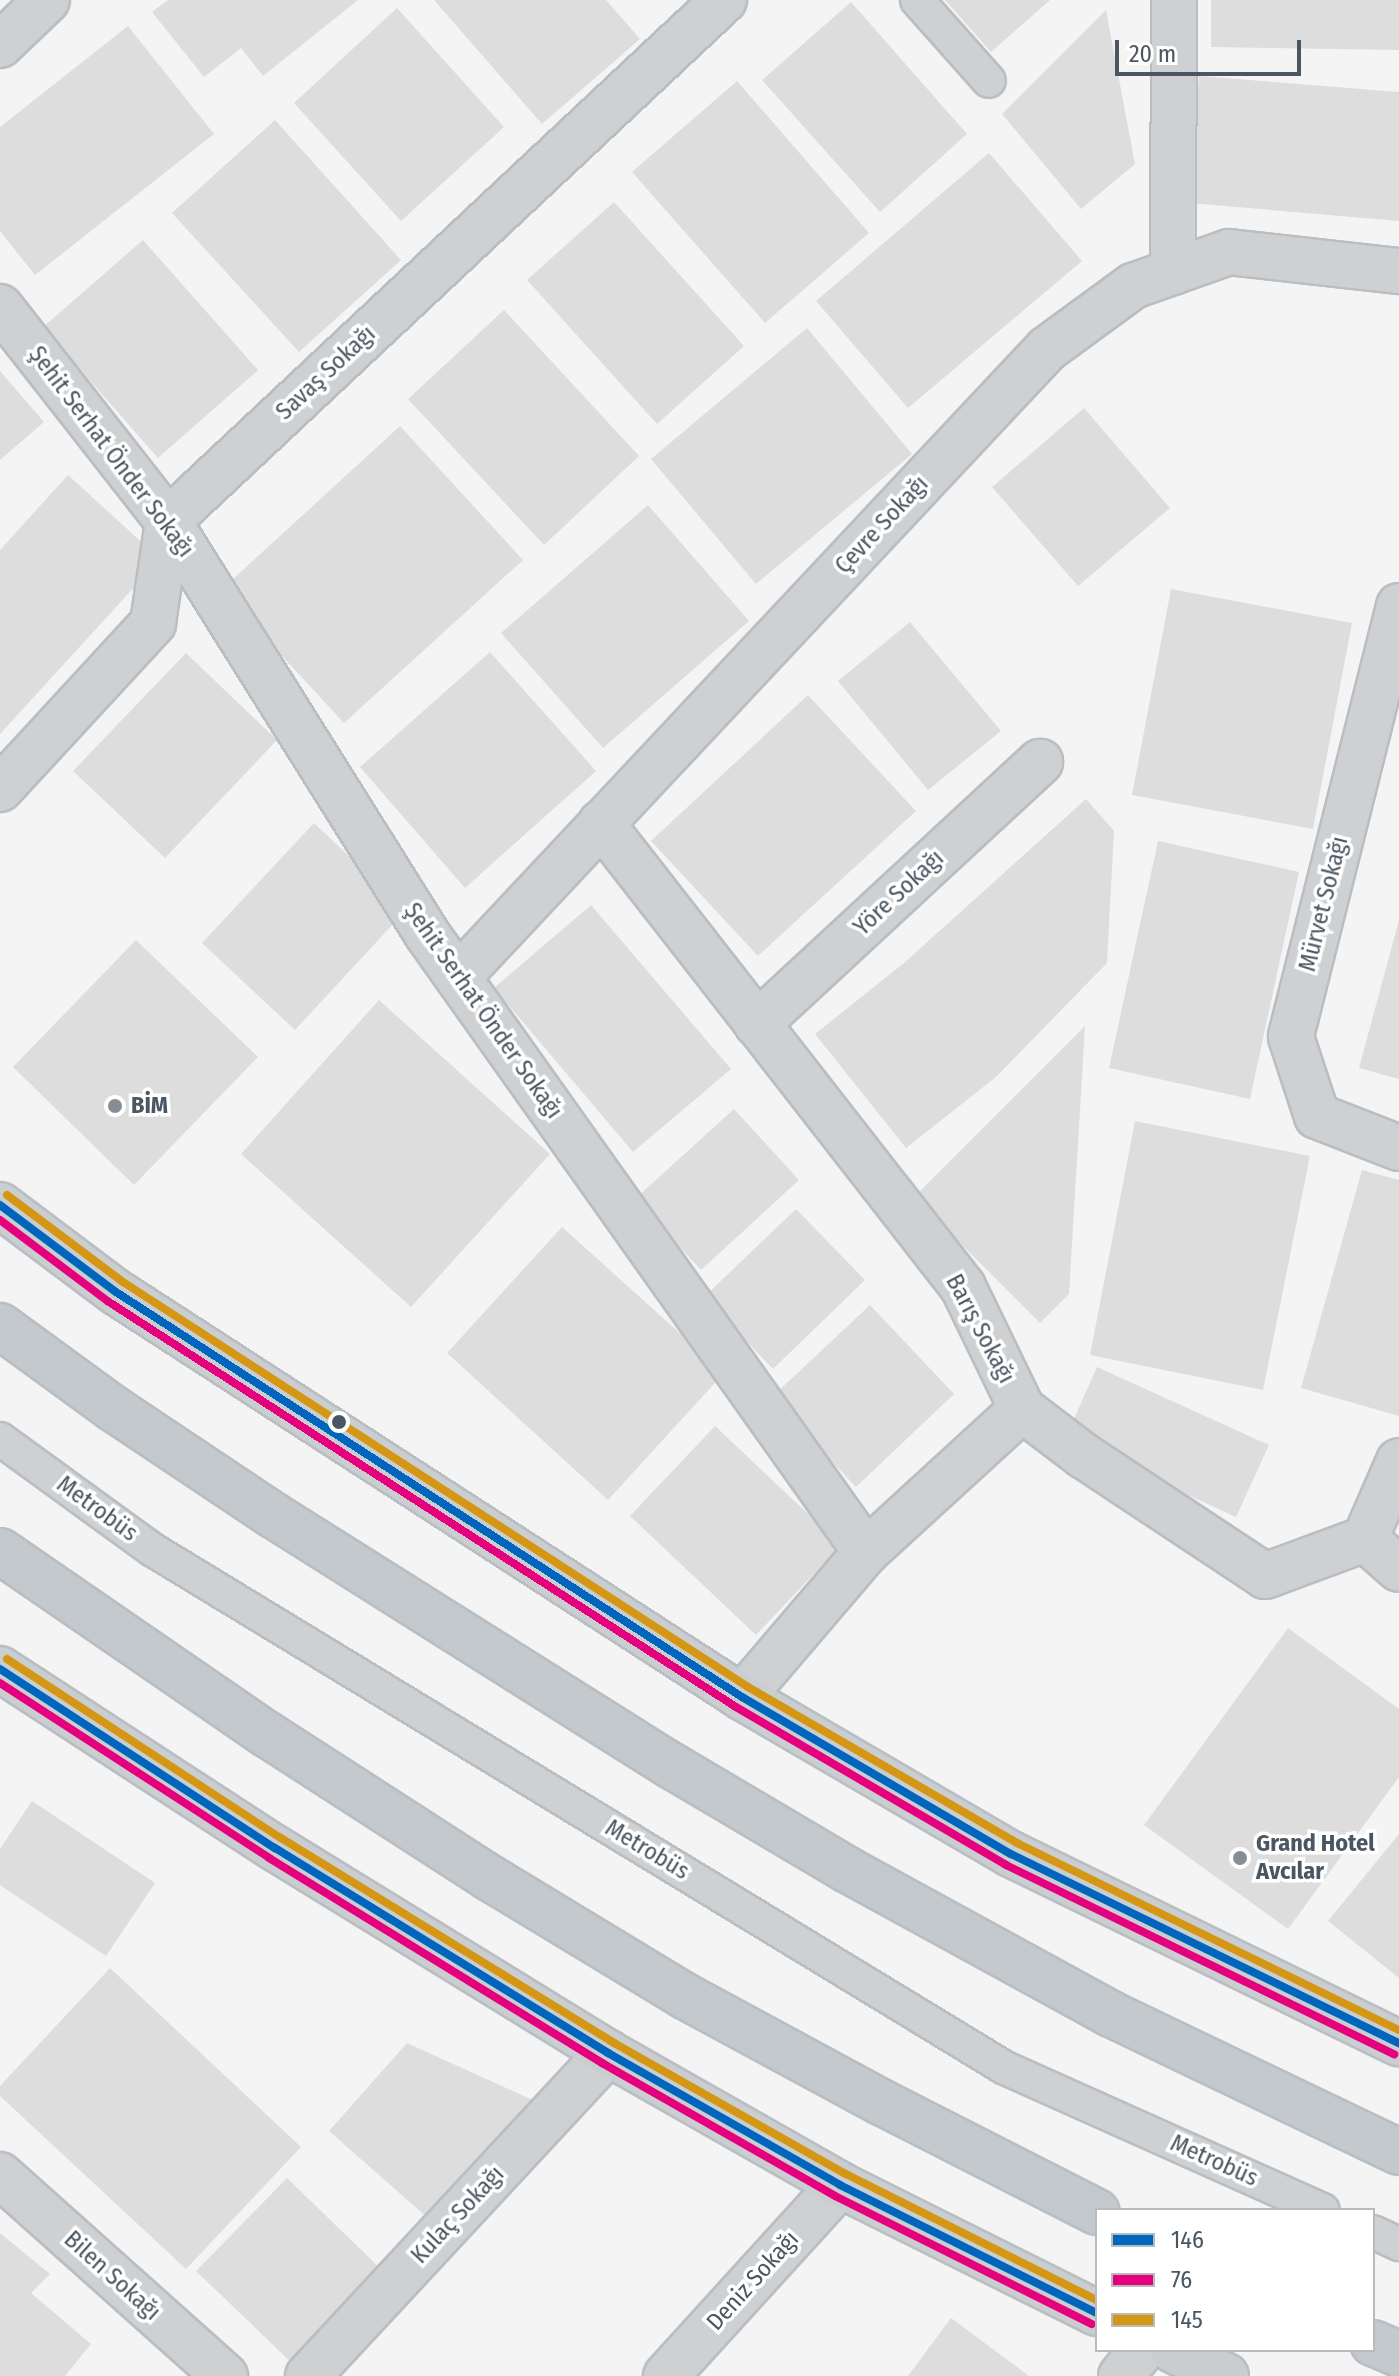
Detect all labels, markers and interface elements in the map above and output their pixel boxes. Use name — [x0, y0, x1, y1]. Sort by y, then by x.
scale bar — [1119, 24, 1305, 74]
text: 20 m — [1129, 40, 1176, 68]
street label: Savaş Sokağı — [270, 320, 382, 426]
street label: Şehit Serhat Önder Sokağı — [22, 341, 200, 563]
street label: Çevre Sokağı — [829, 470, 935, 580]
street label: Mürvet Sokağı — [1293, 834, 1355, 974]
street label: Yöre Sokağı — [848, 844, 950, 942]
street label: Şehit Serhat Önder Sokağı — [398, 898, 568, 1124]
place label: BİM — [131, 1092, 168, 1120]
marker: BİM — [106, 1097, 124, 1115]
street label: Barış Sokağı — [939, 1270, 1021, 1388]
unlabelled marker — [331, 1414, 347, 1430]
street label: Metrobüs — [51, 1470, 143, 1548]
street label: Metrobüs — [600, 1814, 694, 1886]
place label: Grand Hotel Avcılar — [1256, 1830, 1375, 1886]
marker: Grand Hotel Avcılar — [1231, 1849, 1249, 1867]
street label: Metrobüs — [1166, 2129, 1262, 2193]
street label: Kulaç Sokağı — [405, 2160, 511, 2270]
legend — [1095, 2208, 1375, 2352]
street label: Bilen Sokağı — [58, 2225, 166, 2327]
street label: Deniz Sokağı — [701, 2225, 805, 2337]
text: 146 — [1171, 2226, 1204, 2254]
text: 76 — [1171, 2266, 1192, 2294]
text: 145 — [1171, 2306, 1203, 2334]

